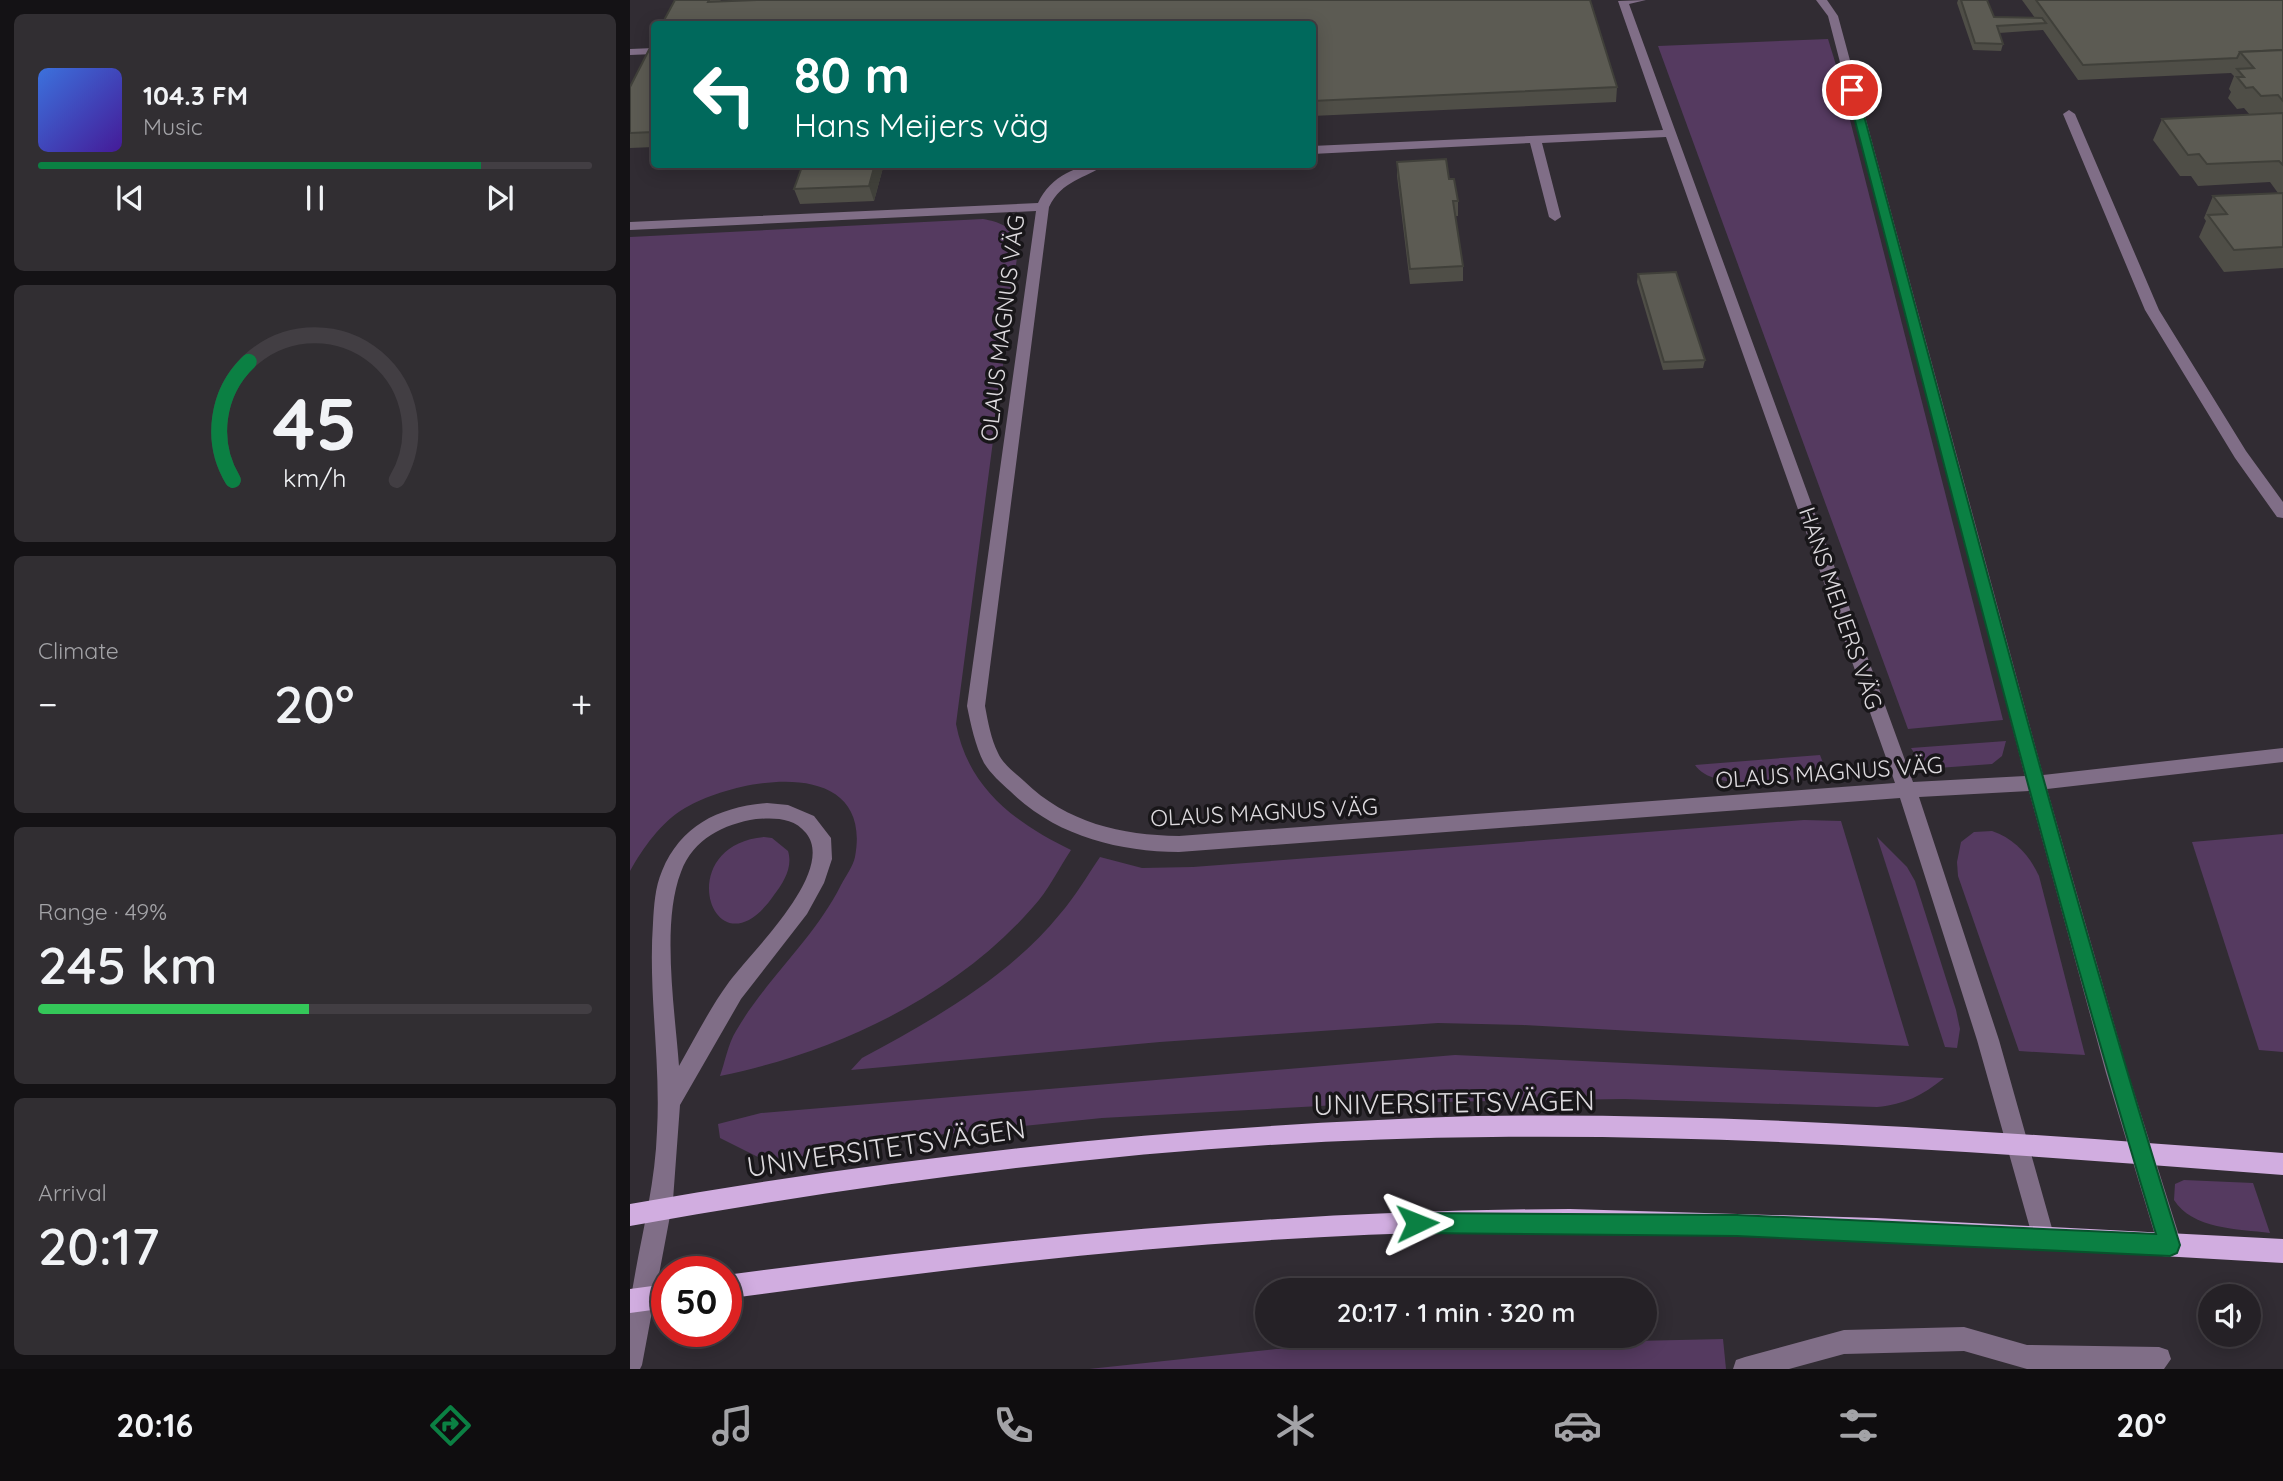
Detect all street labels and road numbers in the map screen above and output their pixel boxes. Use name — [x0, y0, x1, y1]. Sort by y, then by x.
street label: OLAUS MAGNUS VÄG — [974, 213, 1030, 443]
street label: HANS MEIJERS VÄG — [1793, 503, 1889, 713]
street label: OLAUS MAGNUS VÄG — [1714, 750, 1944, 794]
street label: OLAUS MAGNUS VÄG — [1149, 792, 1379, 832]
street label: UNIVERSITETSVÄGEN — [1313, 1082, 1595, 1122]
street label: UNIVERSITETSVÄGEN — [744, 1110, 1028, 1184]

